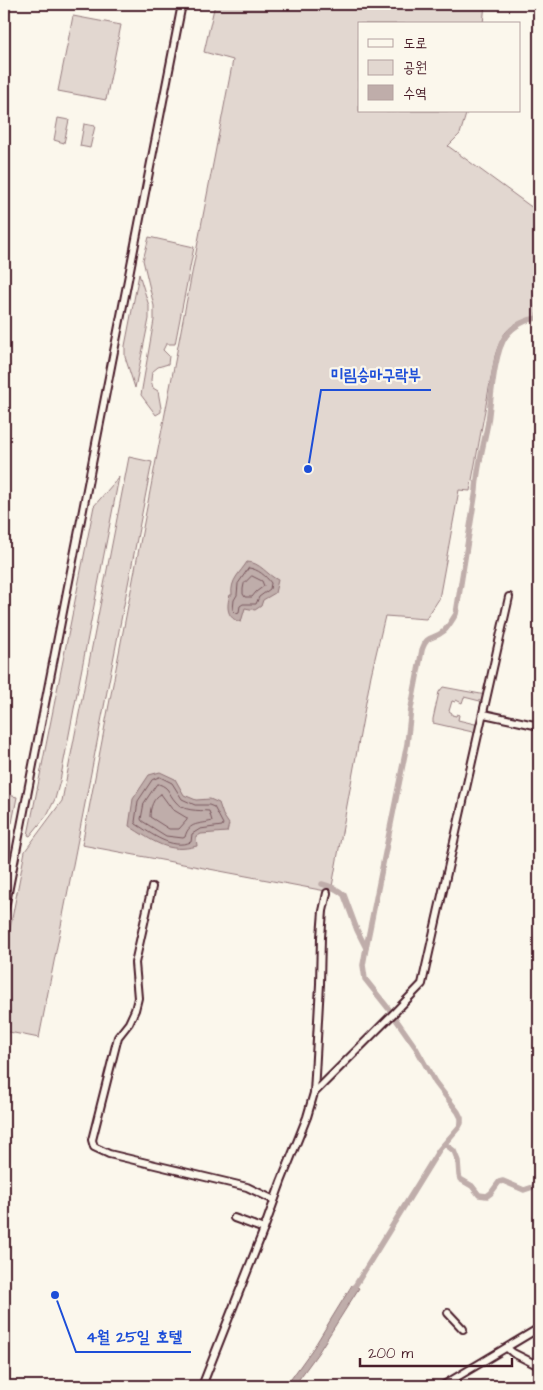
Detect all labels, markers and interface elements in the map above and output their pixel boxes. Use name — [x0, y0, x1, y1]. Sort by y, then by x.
legend — [358, 22, 520, 112]
text: 도로 — [403, 33, 427, 54]
text: 공원 — [403, 57, 427, 78]
text: 수역 — [403, 83, 427, 104]
callout: 미림승마구락부 — [321, 359, 431, 390]
text: 미림승마구락부 — [331, 364, 421, 386]
callout: 4월 25일 호텔 — [76, 1321, 191, 1352]
text: 4월 25일 호텔 — [86, 1326, 183, 1348]
scale bar — [360, 1335, 513, 1367]
text: 200 m — [368, 1343, 414, 1364]

